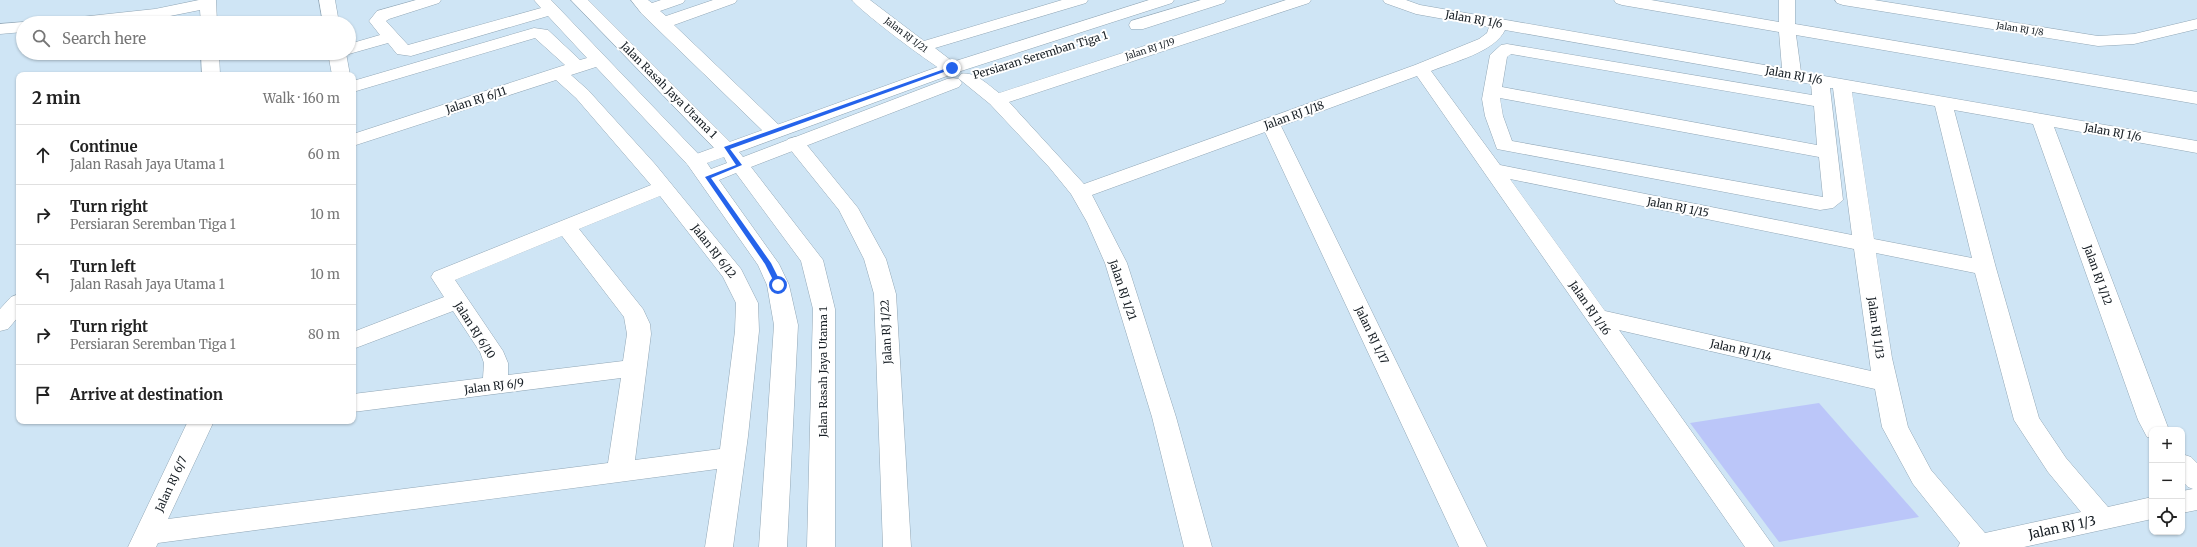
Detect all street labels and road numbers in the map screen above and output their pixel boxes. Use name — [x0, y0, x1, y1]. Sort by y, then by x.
street label: Jalan RJ 1/6 — [1443, 7, 1504, 31]
street label: Jalan RJ 1/21 — [882, 14, 930, 54]
street label: Jalan RJ 1/8 — [1995, 19, 2044, 38]
street label: Persiaran Seremban Tiga 1 — [971, 28, 1109, 82]
street label: Jalan RJ 1/19 — [1123, 35, 1176, 62]
street label: Jalan Rasah Jaya Utama 1 — [617, 38, 720, 141]
street label: Jalan RJ 1/6 — [1763, 63, 1824, 87]
street label: Jalan RJ 6/11 — [443, 84, 508, 117]
street label: Jalan RJ 1/18 — [1261, 98, 1326, 133]
street label: Jalan RJ 1/6 — [2082, 120, 2143, 144]
street label: Jalan RJ 1/15 — [1645, 194, 1710, 220]
street label: Jalan RJ 6/12 — [688, 220, 739, 281]
street label: Jalan RJ 1/12 — [2080, 242, 2115, 307]
street label: Jalan RJ 1/21 — [1106, 257, 1140, 322]
street label: Jalan RJ 1/16 — [1566, 277, 1614, 338]
street label: Jalan RJ 1/13 — [1865, 295, 1887, 360]
street label: Jalan RJ 6/10 — [451, 298, 499, 361]
street label: Jalan RJ 1/22 — [877, 299, 895, 366]
street label: Jalan RJ 1/17 — [1352, 303, 1392, 366]
street label: Jalan Rasah Jaya Utama 1 — [816, 307, 830, 438]
street label: Jalan RJ 1/14 — [1708, 336, 1773, 364]
street label: Jalan RJ 6/9 — [462, 375, 525, 397]
street label: Jalan RJ 6/7 — [152, 454, 190, 515]
street label: Jalan RJ 1/3 — [2026, 512, 2097, 543]

